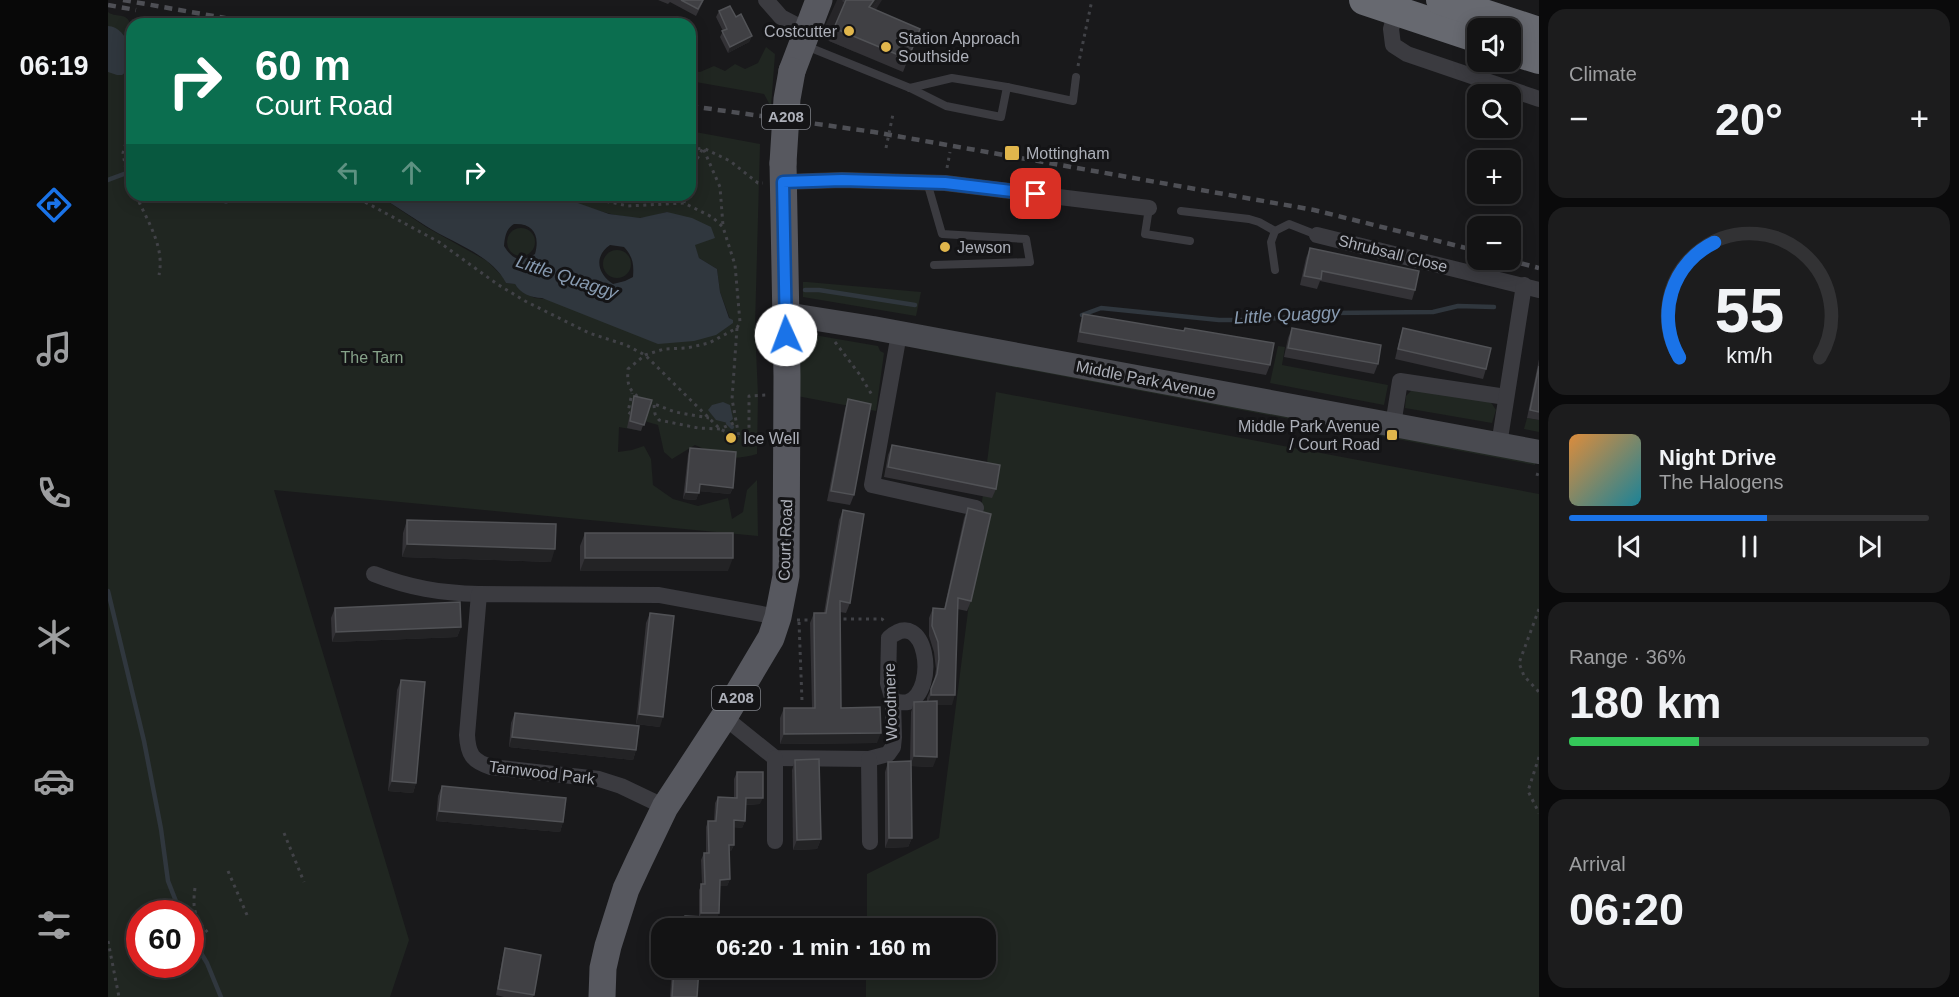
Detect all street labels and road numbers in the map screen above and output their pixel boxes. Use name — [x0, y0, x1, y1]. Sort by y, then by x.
road number: A208 — [762, 105, 810, 129]
street label: Shrubsall Close — [1336, 232, 1449, 275]
street label: Middle Park Avenue — [1075, 358, 1217, 401]
street label: Court Road — [776, 499, 795, 581]
street label: Woodmere — [881, 663, 900, 741]
road number: A208 — [712, 686, 760, 710]
street label: Tarnwood Park — [488, 758, 597, 788]

